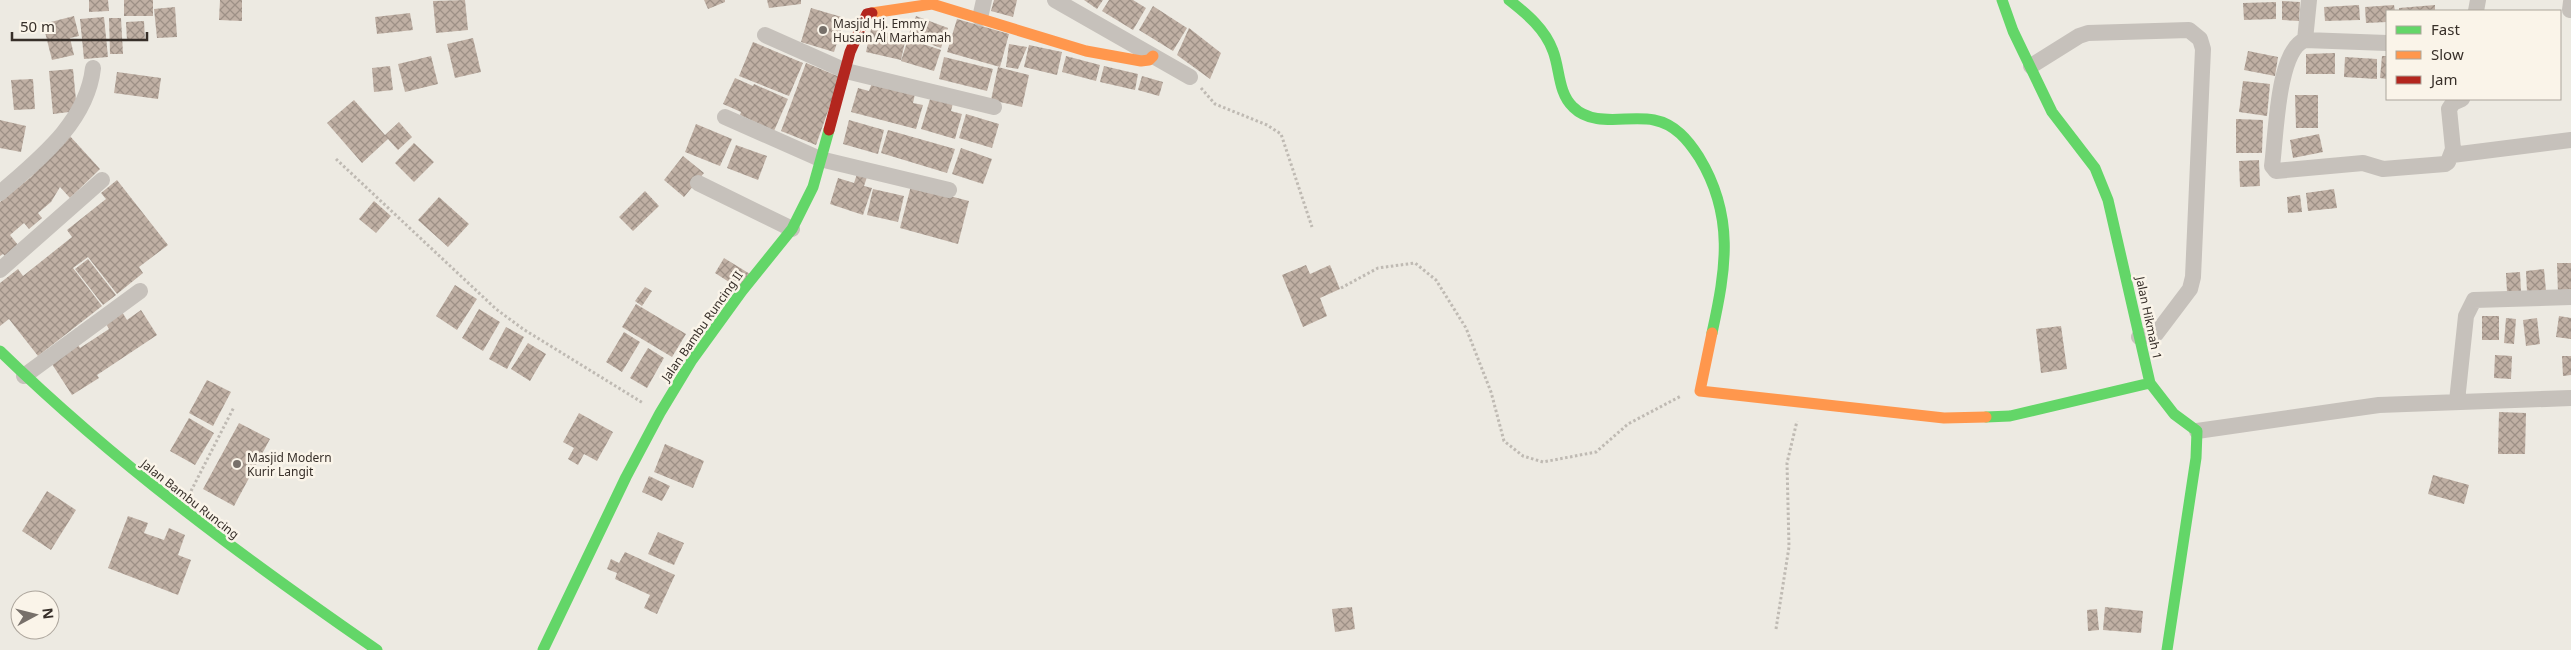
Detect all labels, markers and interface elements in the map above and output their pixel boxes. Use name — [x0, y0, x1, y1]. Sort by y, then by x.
scale bar — [12, 10, 148, 42]
legend — [2386, 10, 2561, 100]
place label: Masjid Hj. Emmy Husain Al Marhamah — [833, 15, 951, 46]
text: 50 m — [20, 16, 55, 36]
text: Fast — [2431, 19, 2460, 39]
marker: Masjid Hj. Emmy Husain Al Marhamah — [817, 24, 829, 36]
text: Slow — [2431, 44, 2464, 64]
text: Jam — [2429, 69, 2458, 89]
street label: Jalan Bambu Runcing II — [657, 267, 747, 385]
street label: Jalan Hikmah 1 — [2132, 274, 2166, 361]
place label: Masjid Modern Kurir Langit — [247, 449, 332, 480]
street label: Jalan Bambu Runcing — [137, 455, 243, 543]
marker: Masjid Modern Kurir Langit — [231, 458, 243, 470]
north arrow — [10, 590, 60, 640]
text: N — [38, 607, 59, 620]

